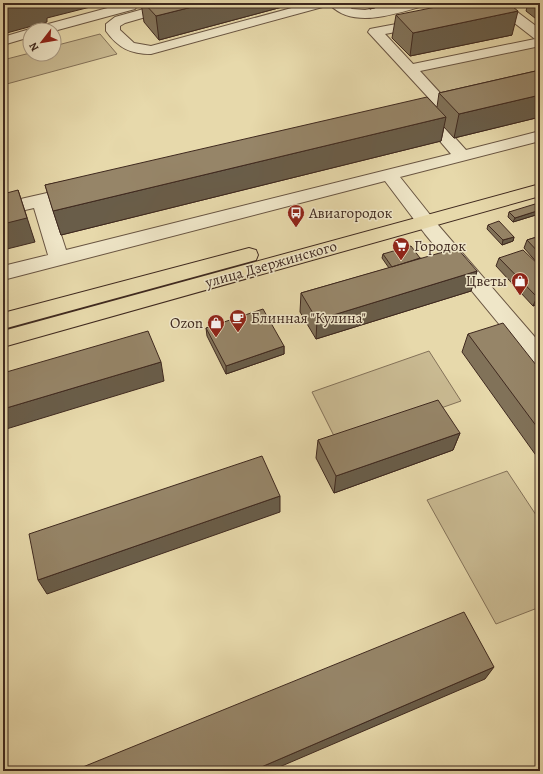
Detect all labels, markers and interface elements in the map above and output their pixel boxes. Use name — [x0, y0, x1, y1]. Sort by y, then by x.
north arrow — [22, 22, 62, 62]
text: N — [25, 40, 42, 54]
bus stop icon: Авиагородок — [286, 203, 306, 228]
place label: Авиагородок — [308, 203, 393, 223]
street label: улица Дзержинского — [202, 236, 339, 293]
supermarket icon: Городок — [391, 236, 411, 261]
place label: Городок — [414, 236, 466, 256]
place label: Цветы — [466, 271, 507, 291]
shop icon: Цветы — [510, 271, 530, 296]
cafe icon: Блинная "Кулина" — [228, 308, 248, 333]
place label: Блинная "Кулина" — [251, 308, 366, 328]
place label: Ozon — [170, 313, 203, 333]
shop icon: Ozon — [206, 313, 226, 338]

